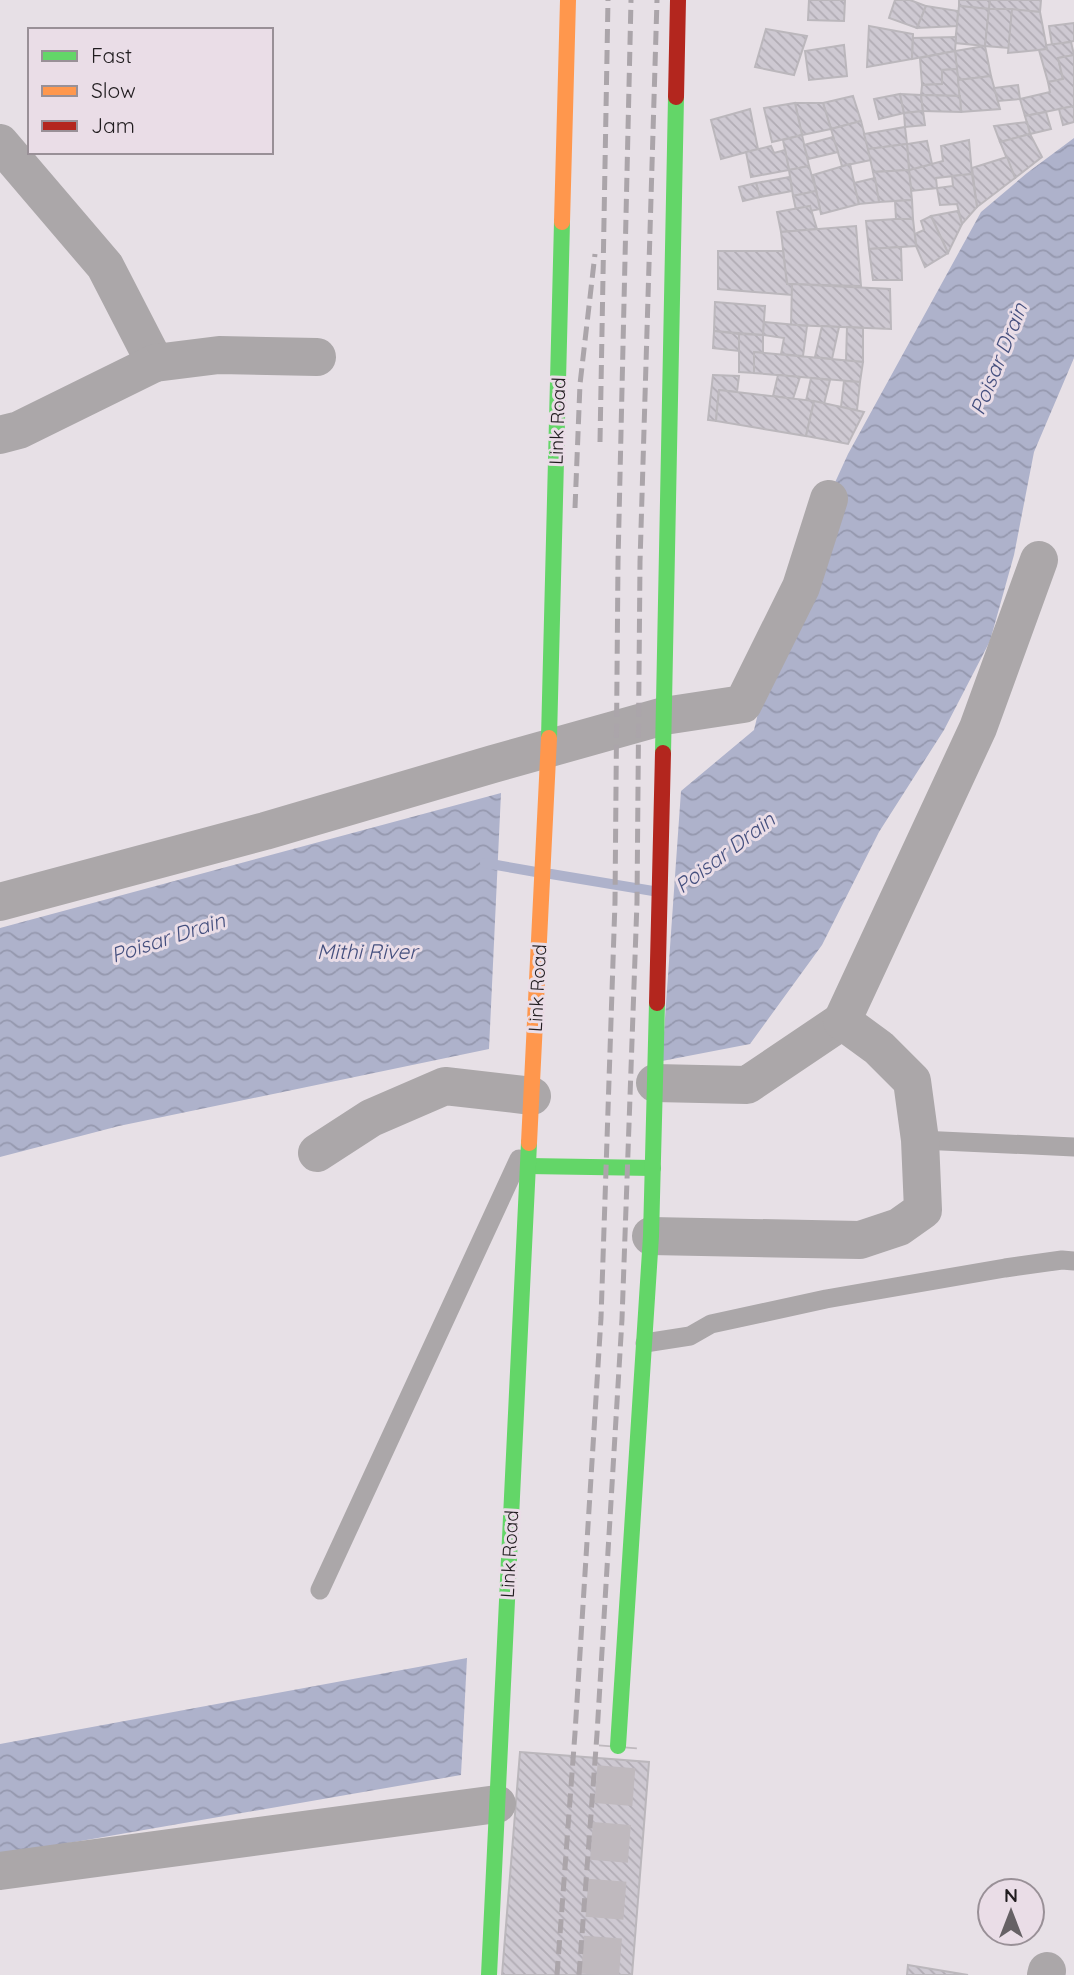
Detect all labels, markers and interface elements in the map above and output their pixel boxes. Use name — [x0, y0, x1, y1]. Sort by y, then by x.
legend — [28, 28, 273, 154]
text: Fast — [91, 42, 132, 68]
text: Slow — [91, 77, 136, 103]
text: Jam — [91, 112, 135, 138]
water label: Poisar Drain — [964, 298, 1033, 418]
street label: Link Road — [543, 377, 571, 465]
water label: Poisar Drain — [669, 806, 780, 898]
water label: Poisar Drain — [107, 906, 229, 968]
water label: Mithi River — [317, 938, 420, 964]
street label: Link Road — [523, 944, 551, 1032]
street label: Link Road — [495, 1510, 523, 1598]
north arrow — [976, 1877, 1046, 1947]
text: N — [1004, 1883, 1018, 1907]

